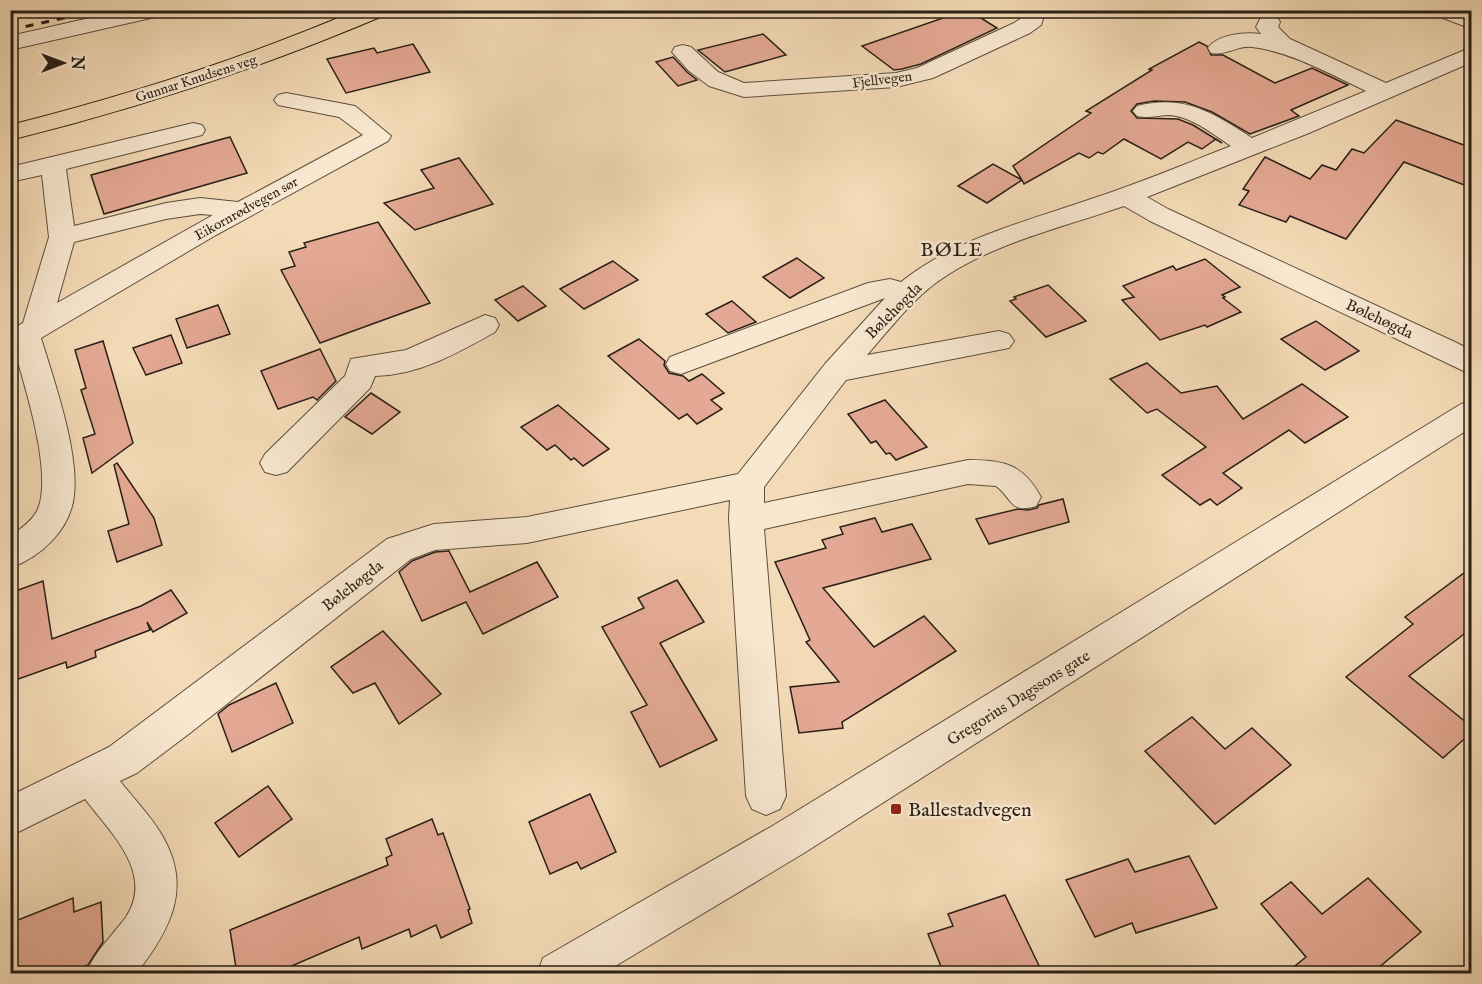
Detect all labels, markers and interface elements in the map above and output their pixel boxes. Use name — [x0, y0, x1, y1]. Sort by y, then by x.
north arrow — [33, 33, 93, 93]
street label: Gunnar Knudsens veg — [133, 51, 260, 107]
text: N — [66, 55, 86, 70]
street label: Fjellvegen — [851, 67, 914, 93]
street label: Eikornrødvegen sør — [192, 173, 301, 245]
district label: BØLE — [920, 238, 984, 263]
street label: Bølehøgda — [862, 279, 927, 344]
street label: Bølehøgda — [1342, 296, 1416, 344]
street label: Bølehøgda — [319, 557, 388, 617]
street label: Gregorius Dagssons gate — [944, 647, 1094, 751]
place label: Ballestadvegen — [908, 798, 1032, 823]
marker: Ballestadvegen — [889, 802, 903, 816]

